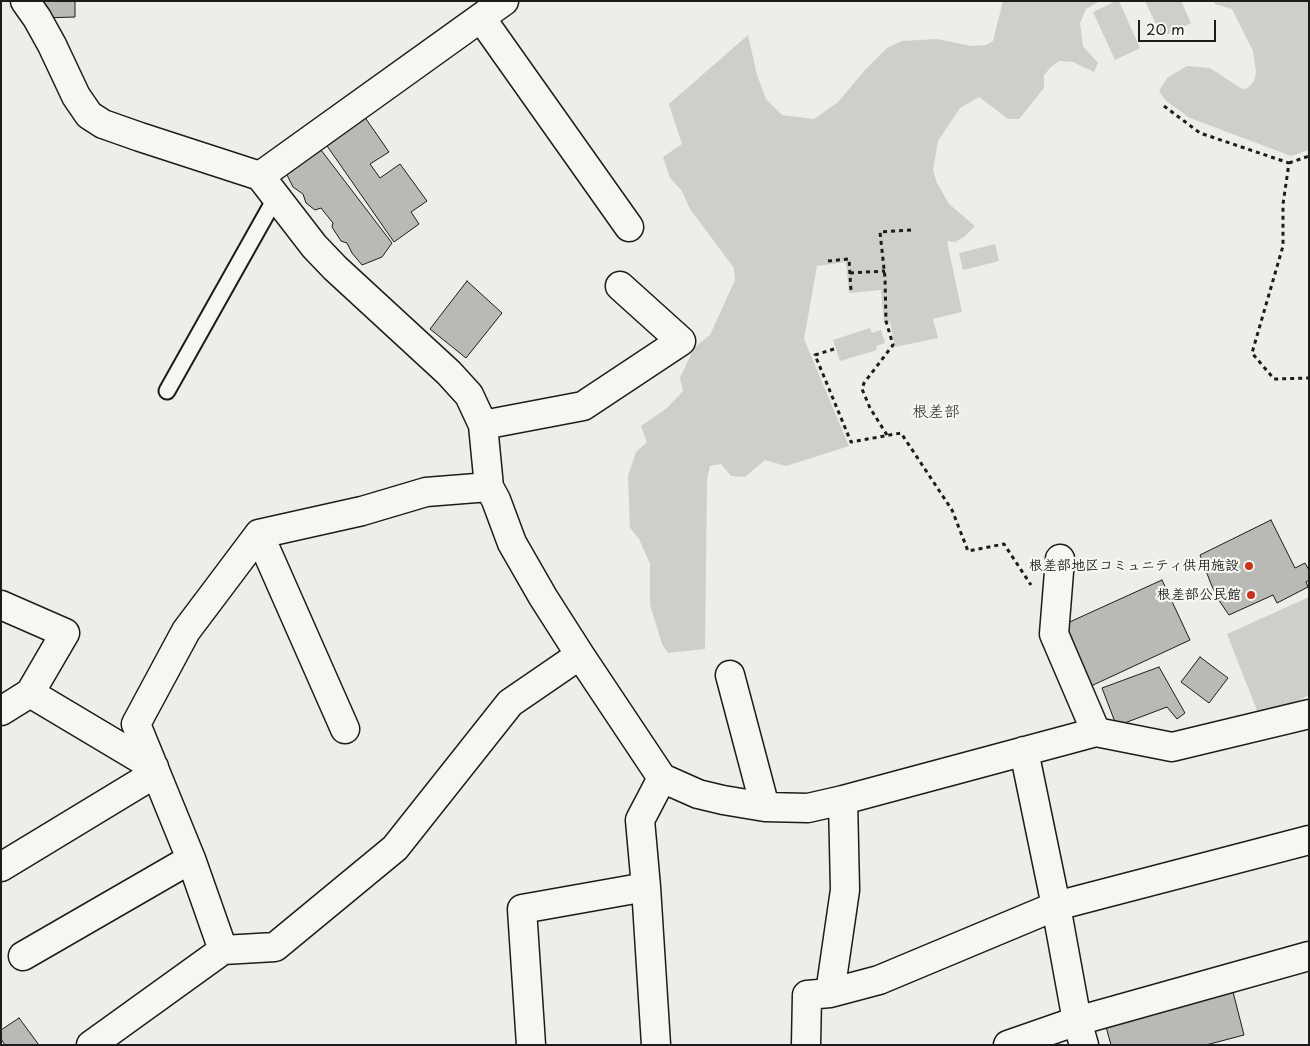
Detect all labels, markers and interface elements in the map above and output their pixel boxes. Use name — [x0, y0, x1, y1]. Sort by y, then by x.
scale bar — [1140, 10, 1218, 42]
text: 20 m — [1146, 17, 1185, 40]
district label: 根差部 — [912, 403, 960, 423]
place label: 根差部地区コミュニティ供用施設 — [1029, 558, 1239, 574]
marker: 根差部地区コミュニティ供用施設 — [1243, 560, 1255, 572]
place label: 根差部公民館 — [1157, 587, 1241, 603]
marker: 根差部公民館 — [1245, 589, 1257, 601]

